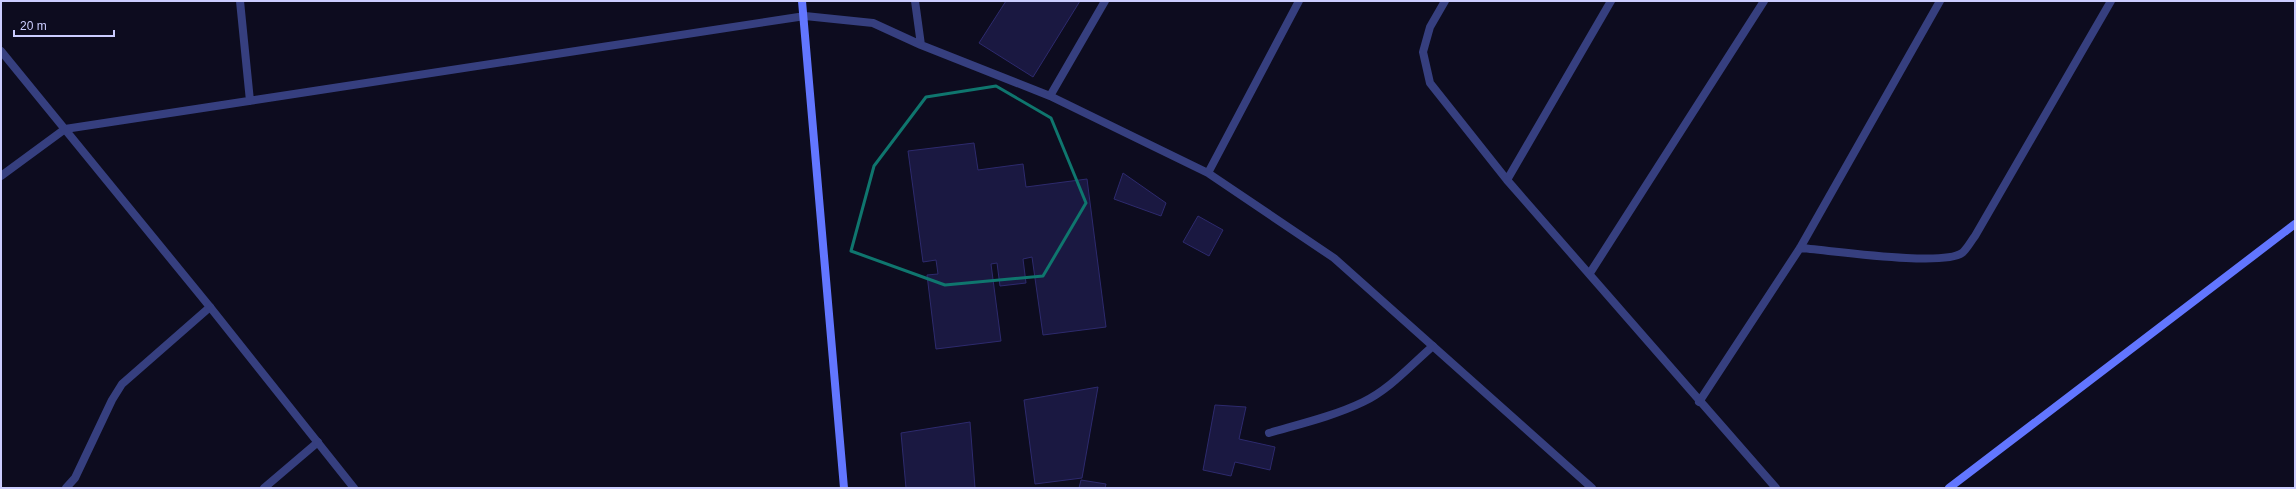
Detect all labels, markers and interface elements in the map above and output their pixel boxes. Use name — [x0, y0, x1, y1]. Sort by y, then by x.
scale bar — [14, 12, 114, 38]
text: 20 m — [20, 19, 47, 33]

